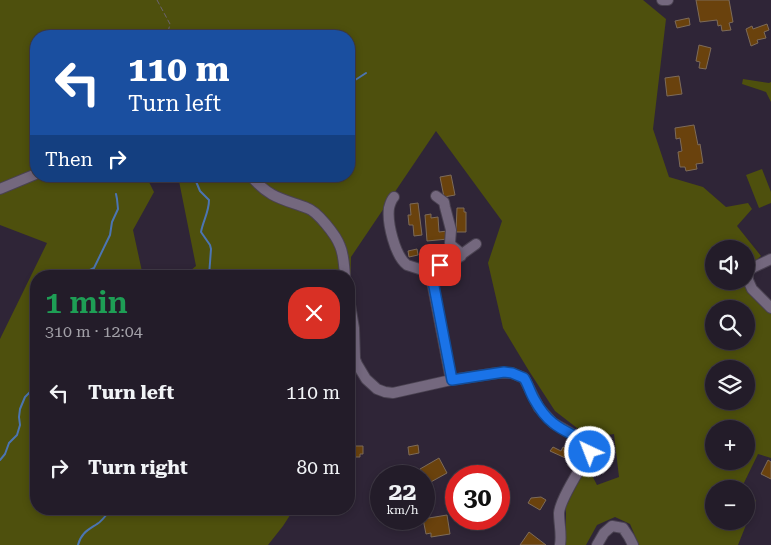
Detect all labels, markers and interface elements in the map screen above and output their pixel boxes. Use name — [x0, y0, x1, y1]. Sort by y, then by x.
text: 110 m — [128, 49, 229, 90]
icon: left — [45, 50, 110, 115]
text: Turn left — [128, 91, 221, 116]
icon: right — [103, 145, 131, 173]
text: Then — [45, 148, 93, 171]
map controls — [705, 240, 755, 530]
button: sound — [705, 240, 755, 290]
pin — [419, 244, 461, 286]
icon: arrive — [426, 251, 454, 279]
text: 1 min — [45, 285, 128, 320]
button: close — [288, 287, 340, 339]
button: search — [705, 300, 755, 350]
text: 310 m · 12:04 — [45, 322, 143, 341]
button: layers — [705, 360, 755, 410]
icon: left — [45, 379, 73, 407]
text: Turn left — [88, 381, 174, 404]
text: 110 m — [286, 381, 340, 404]
button: + — [705, 420, 755, 470]
position arrow — [563, 425, 615, 477]
icon: right — [45, 454, 73, 482]
text: Turn right — [88, 456, 188, 479]
text: 80 m — [297, 456, 340, 479]
speed limit sign: 30 — [445, 465, 510, 530]
text: 22 — [388, 477, 417, 506]
button: − — [705, 480, 755, 530]
text: km/h — [386, 503, 419, 517]

